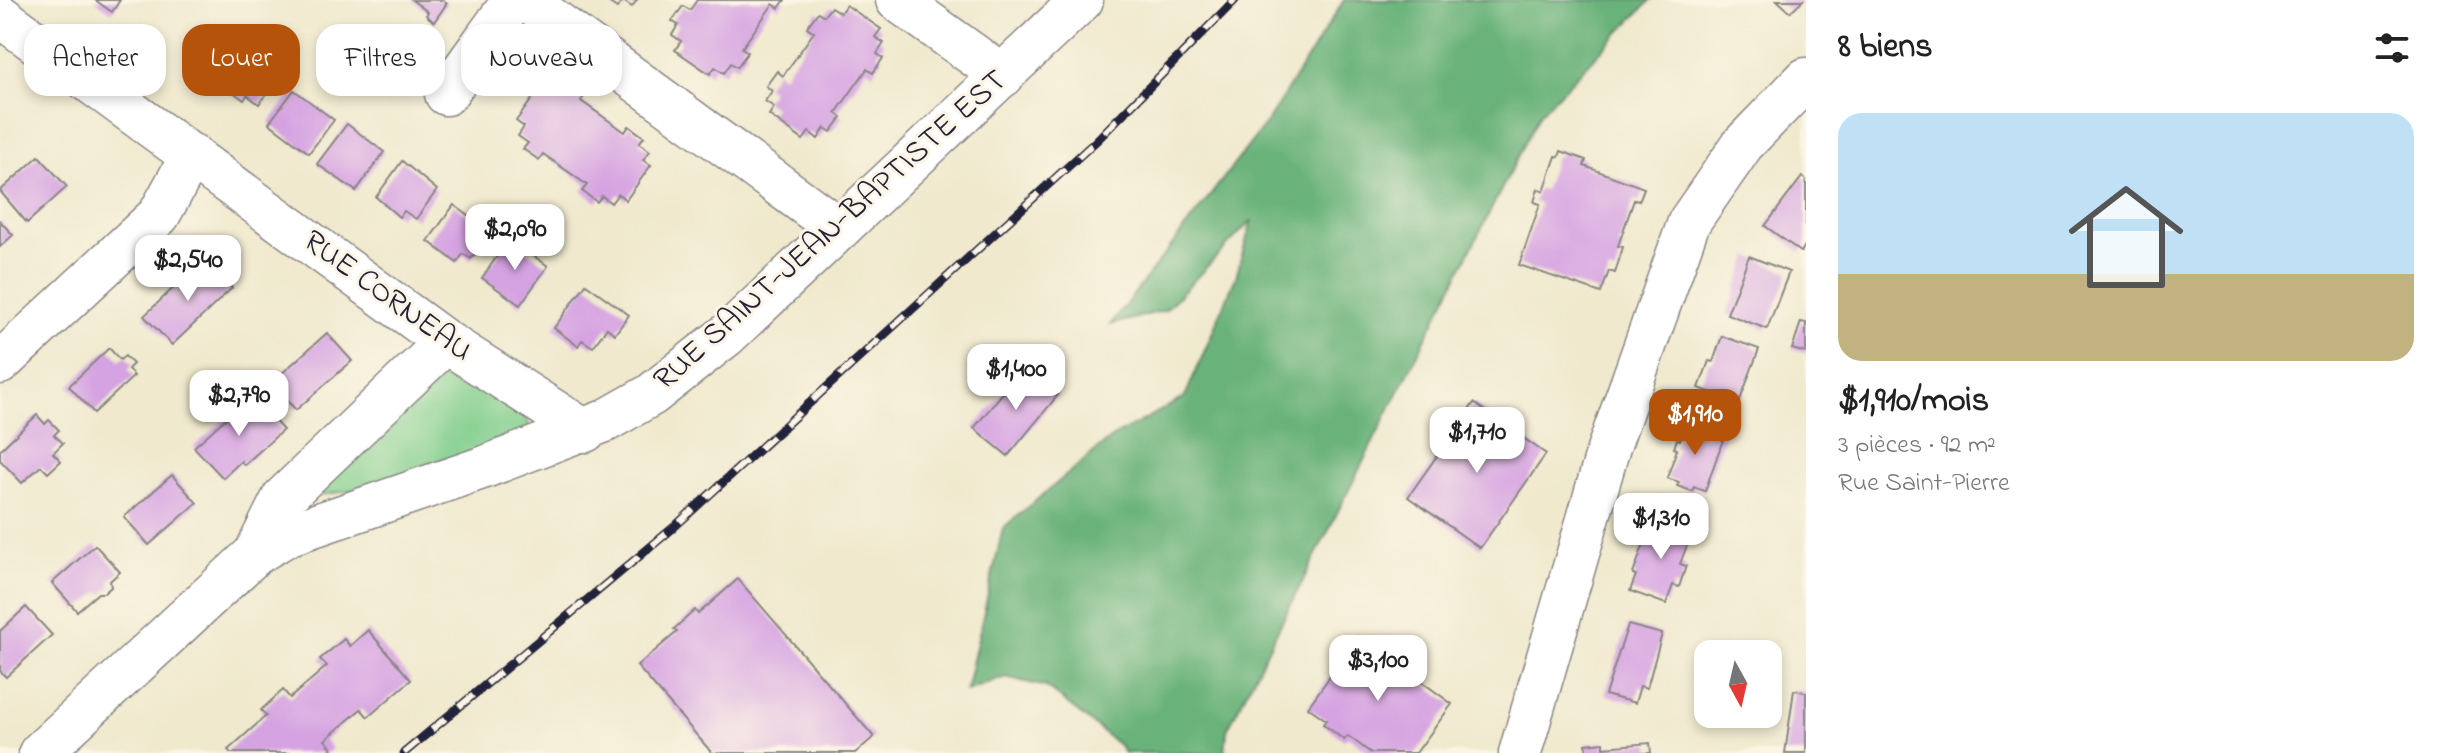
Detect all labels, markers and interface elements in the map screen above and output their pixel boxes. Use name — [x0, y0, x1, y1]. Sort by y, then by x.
text: 8 biens — [1838, 23, 1933, 73]
chip: Acheter — [24, 24, 166, 96]
chip: Louer — [182, 24, 300, 96]
chip: Filtres — [316, 24, 445, 96]
chip: Nouveau — [461, 24, 622, 96]
icon: filters — [2370, 26, 2414, 70]
street label: RUE SAINT-JEAN-BAPTISTE EST — [644, 59, 1018, 403]
icon: home — [2054, 165, 2198, 309]
pin: $2,090 — [450, 204, 580, 272]
text: $2,090 — [483, 211, 547, 249]
street label: RUE CORNEAU — [292, 219, 482, 375]
pin: $2,540 — [123, 235, 253, 303]
text: $2,540 — [153, 242, 223, 280]
pin: $1,400 — [951, 344, 1081, 412]
text: $1,400 — [985, 351, 1047, 389]
pin: $2,790 — [174, 370, 304, 438]
text: $2,790 — [208, 377, 270, 415]
text: $1,910/mois — [1838, 377, 1989, 427]
pin: $1,910 — [1630, 389, 1760, 457]
text: $1,910 — [1667, 396, 1723, 434]
pin: $1,710 — [1412, 407, 1542, 475]
text: $1,710 — [1448, 414, 1506, 452]
text: 3 pièces · 92 m² — [1838, 427, 1996, 465]
text: Rue Saint-Pierre — [1838, 465, 2010, 503]
pin: $1,310 — [1596, 493, 1726, 561]
text: $1,310 — [1632, 500, 1690, 538]
pin: $3,100 — [1313, 635, 1443, 703]
north arrow — [1694, 640, 1782, 728]
map controls — [1694, 640, 1782, 728]
text: $3,100 — [1347, 642, 1409, 680]

